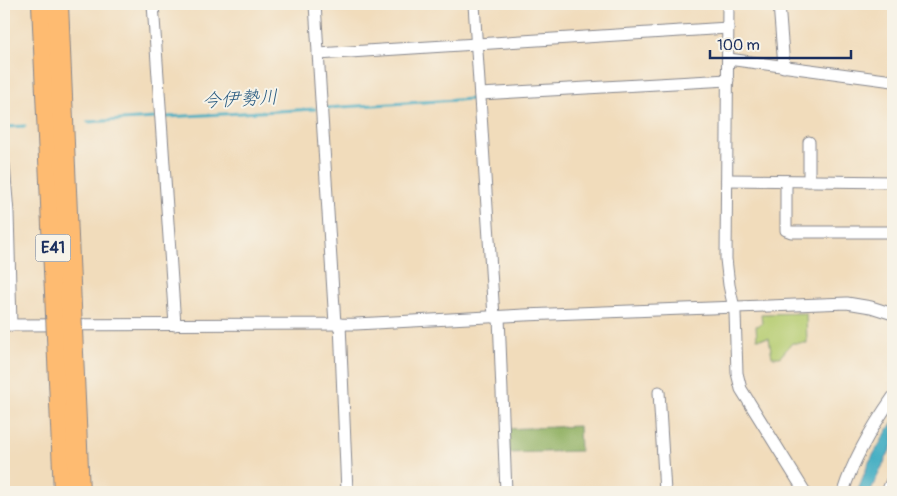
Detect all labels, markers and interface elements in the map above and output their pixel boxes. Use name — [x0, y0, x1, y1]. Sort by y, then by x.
scale bar — [710, 28, 851, 60]
text: 100 m — [717, 36, 760, 55]
water label: 今伊勢川 — [201, 85, 279, 113]
road number: E41 — [36, 234, 70, 262]

